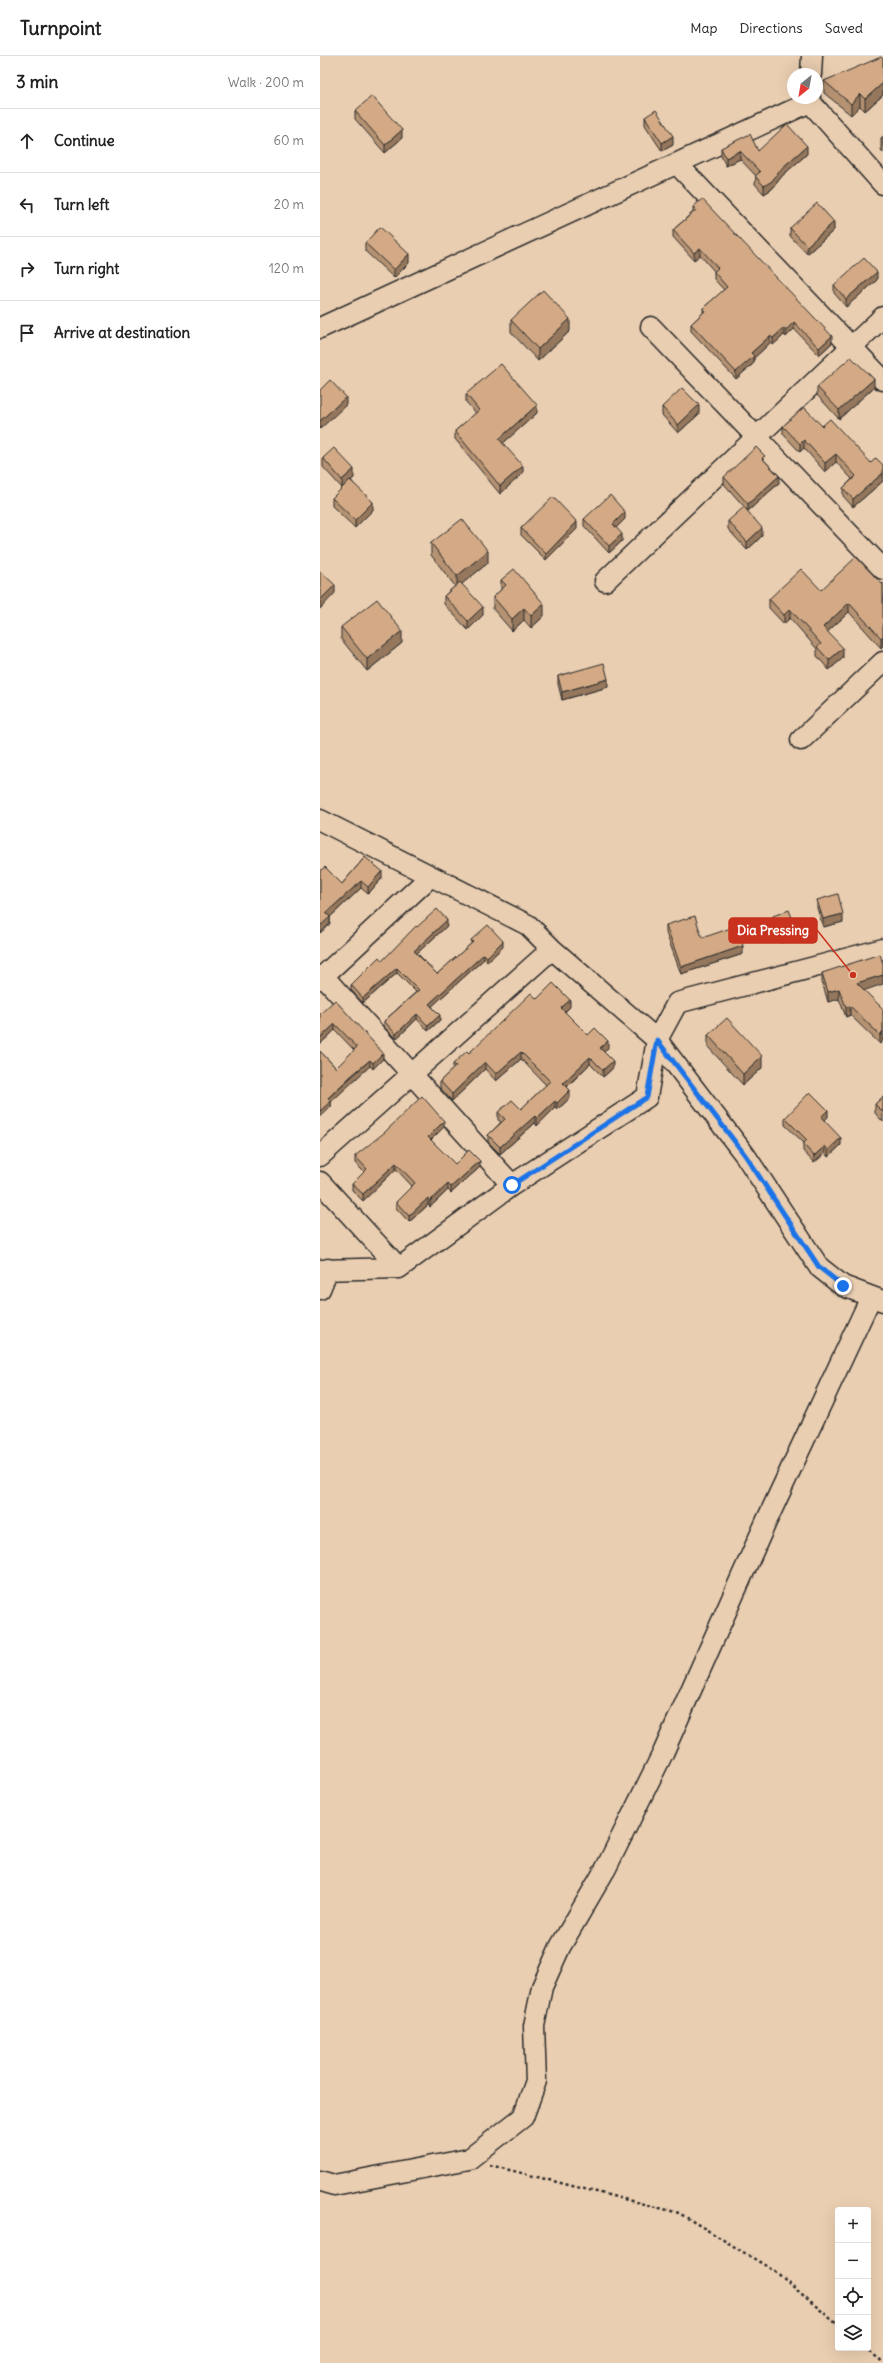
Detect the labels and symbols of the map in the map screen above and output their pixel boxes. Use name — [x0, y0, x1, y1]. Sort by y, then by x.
north arrow — [787, 68, 823, 104]
callout: Dia Pressing — [729, 918, 817, 943]
text: Dia Pressing — [737, 922, 809, 939]
route start — [503, 1176, 521, 1194]
route end — [834, 1277, 852, 1295]

